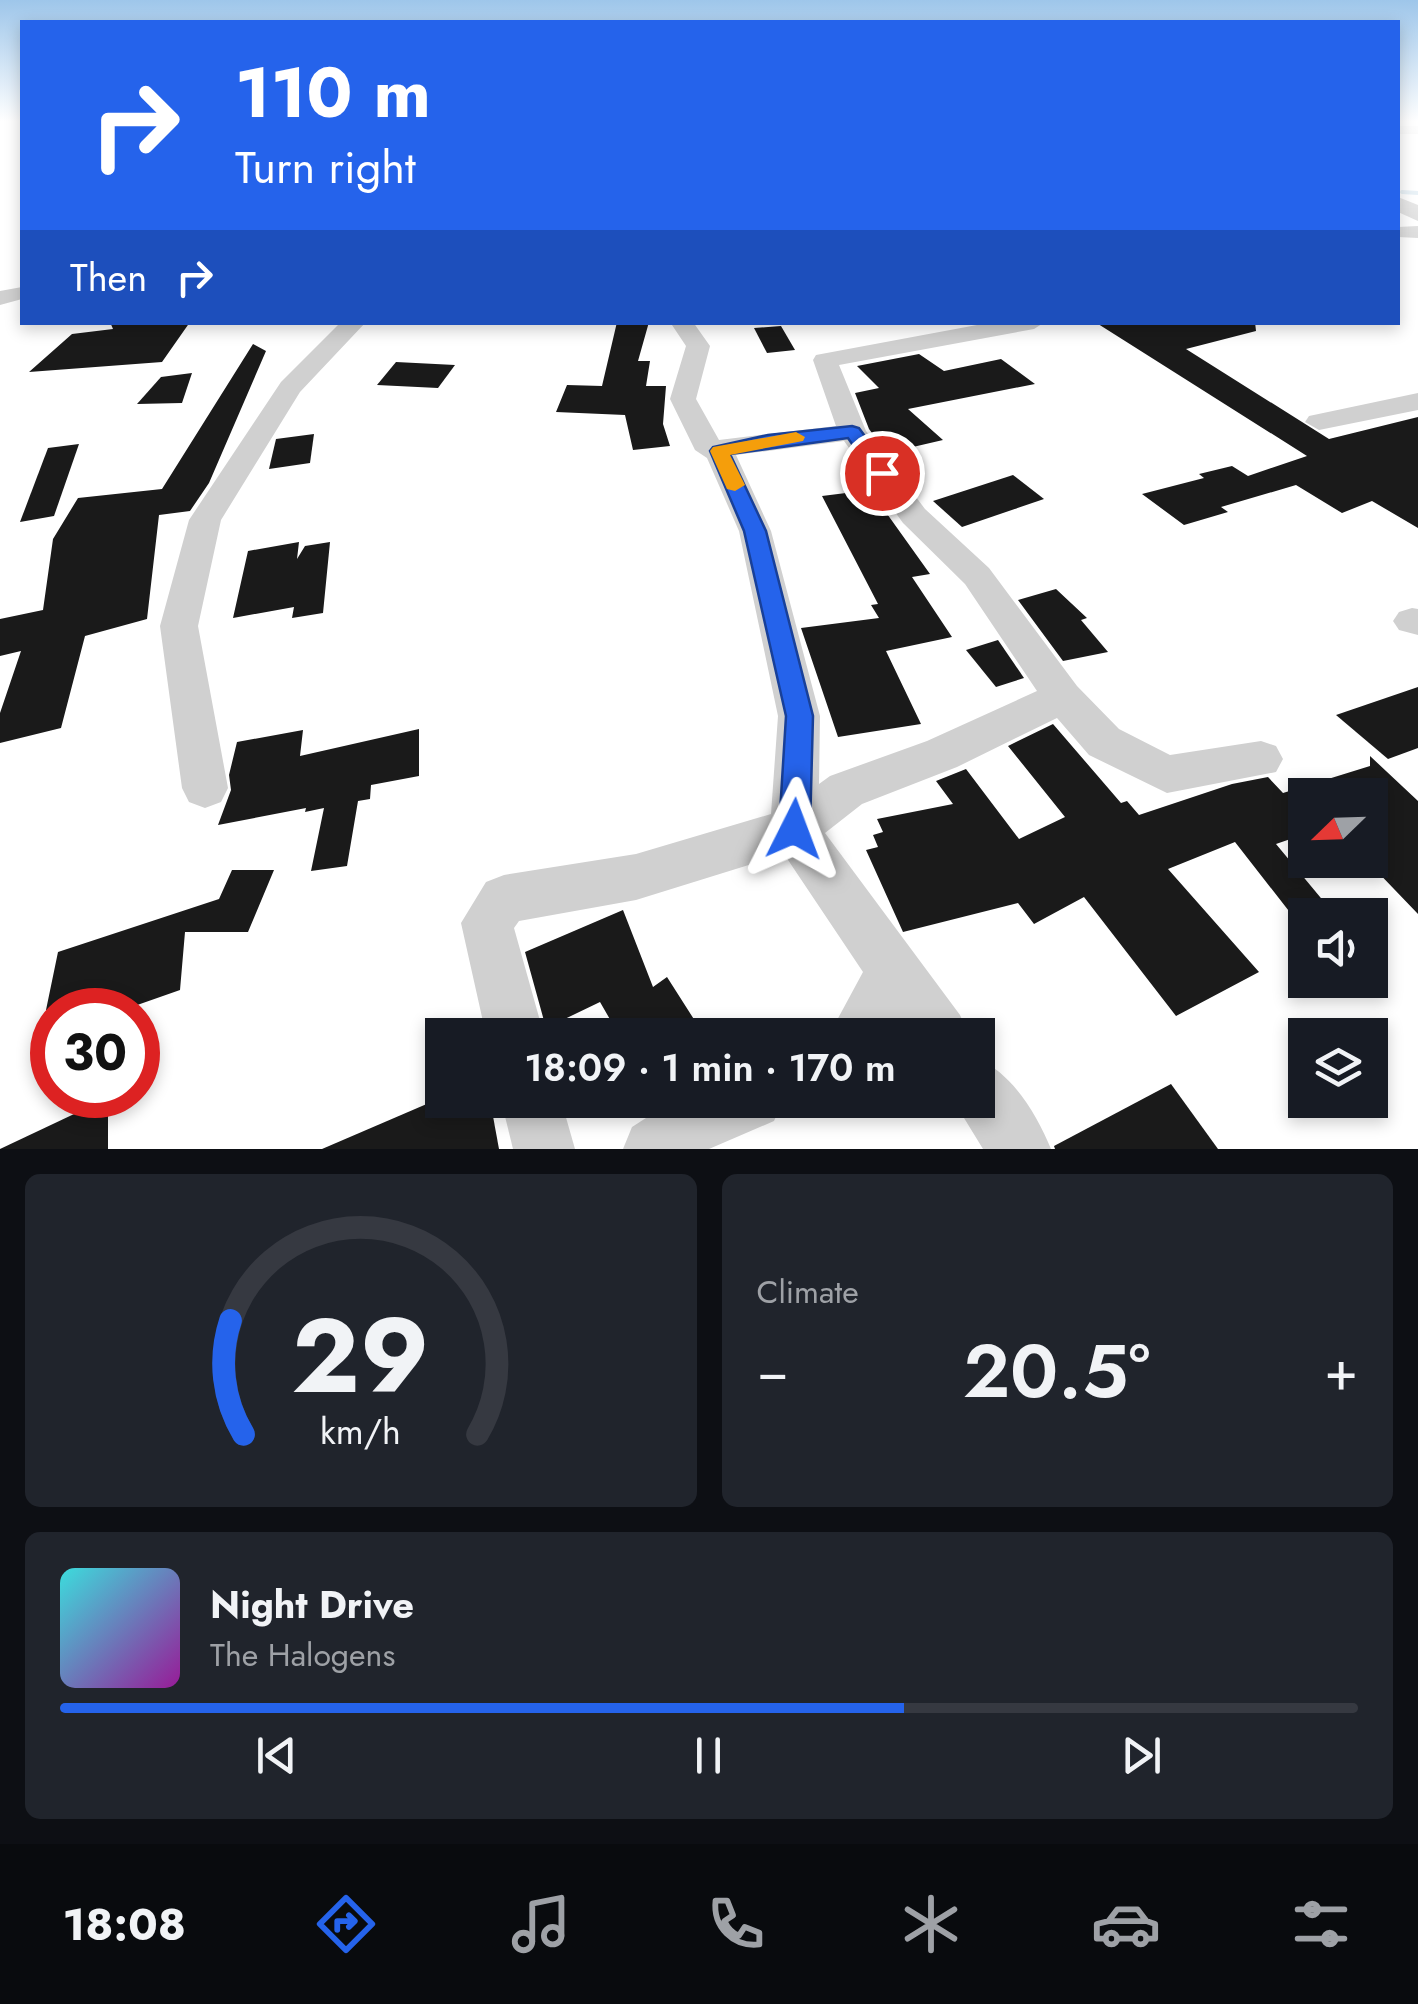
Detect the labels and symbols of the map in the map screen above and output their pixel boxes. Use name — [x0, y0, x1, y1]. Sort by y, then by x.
pin — [840, 431, 925, 516]
position arrow — [742, 777, 846, 881]
north arrow — [1288, 778, 1388, 878]
speed limit sign: 30 — [30, 988, 160, 1118]

